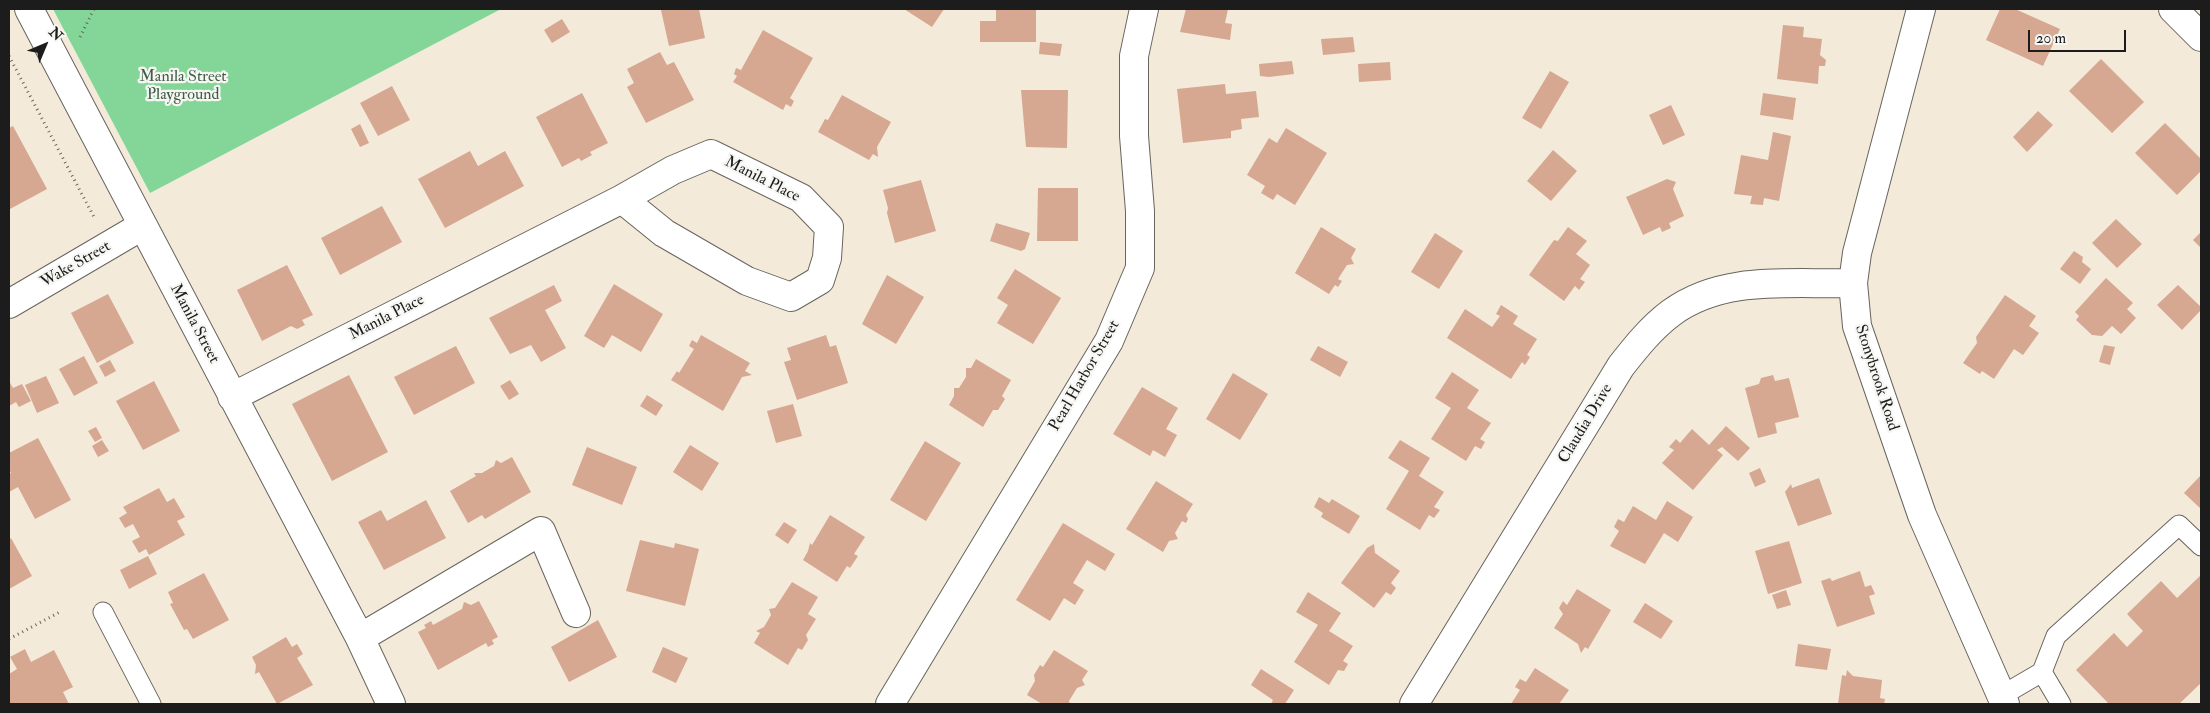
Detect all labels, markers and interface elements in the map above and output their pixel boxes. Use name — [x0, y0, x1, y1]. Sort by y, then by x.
north arrow — [20, 20, 70, 70]
scale bar — [2030, 20, 2128, 52]
text: N — [46, 24, 66, 44]
text: 20 m — [2036, 29, 2066, 48]
park label: Manila Street Playground — [139, 68, 227, 106]
street label: Manila Place — [721, 153, 803, 207]
street label: Wake Street — [38, 237, 114, 293]
street label: Manila Street — [165, 281, 223, 367]
street label: Manila Place — [346, 291, 428, 345]
street label: Pearl Harbor Street — [1046, 317, 1124, 435]
street label: Stonybrook Road — [1850, 323, 1902, 433]
street label: Claudia Drive — [1555, 381, 1617, 467]

